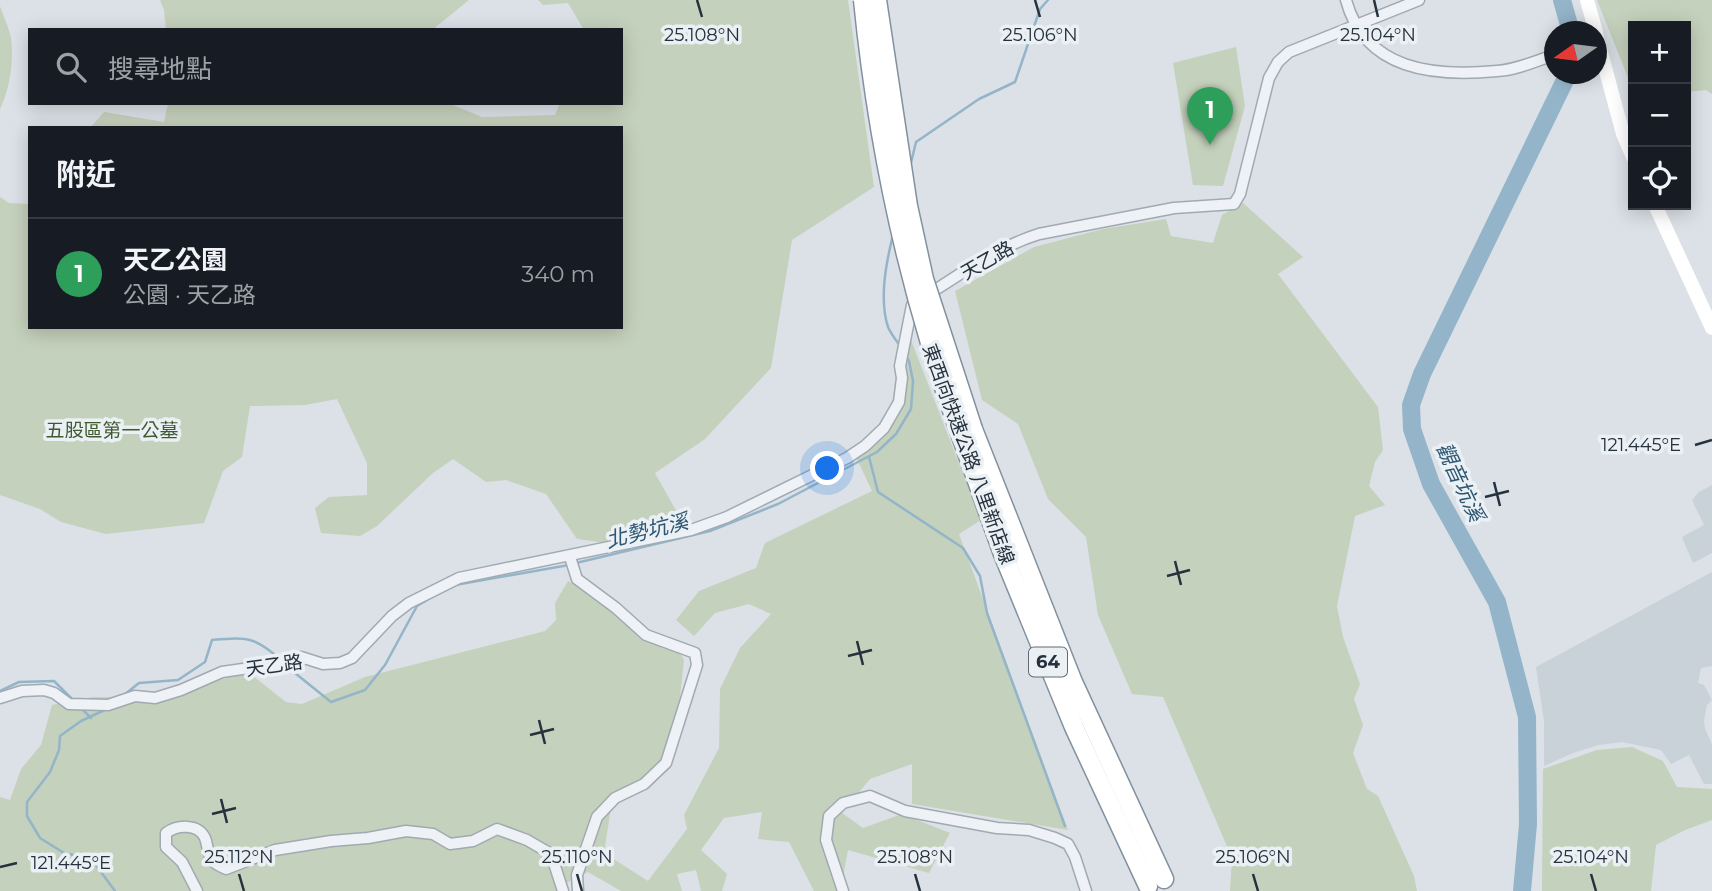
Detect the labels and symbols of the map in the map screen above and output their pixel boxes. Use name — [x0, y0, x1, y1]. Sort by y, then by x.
north arrow — [1544, 21, 1607, 84]
text: 25.108°N — [664, 24, 740, 46]
text: 25.106°N — [1002, 24, 1078, 46]
text: 25.104°N — [1340, 24, 1416, 46]
pin: 1 — [1187, 87, 1233, 145]
street label: 天乙路 — [957, 236, 1018, 285]
street label: 東西向快速公路 八里新店線 — [918, 341, 1019, 568]
park label: 五股區第一公墓 — [45, 419, 179, 442]
text: 121.445°E — [1601, 434, 1681, 456]
water label: 觀音坑溪 — [1431, 438, 1491, 528]
your location — [810, 451, 844, 485]
water label: 北勢坑溪 — [603, 507, 694, 553]
road number: 64 — [1029, 648, 1067, 676]
street label: 天乙路 — [244, 650, 304, 681]
text: 25.112°N — [204, 846, 274, 868]
text: 25.110°N — [541, 846, 613, 868]
text: 25.108°N — [877, 846, 953, 868]
text: 25.106°N — [1215, 846, 1291, 868]
text: 25.104°N — [1553, 846, 1629, 868]
text: 121.445°E — [31, 852, 111, 874]

